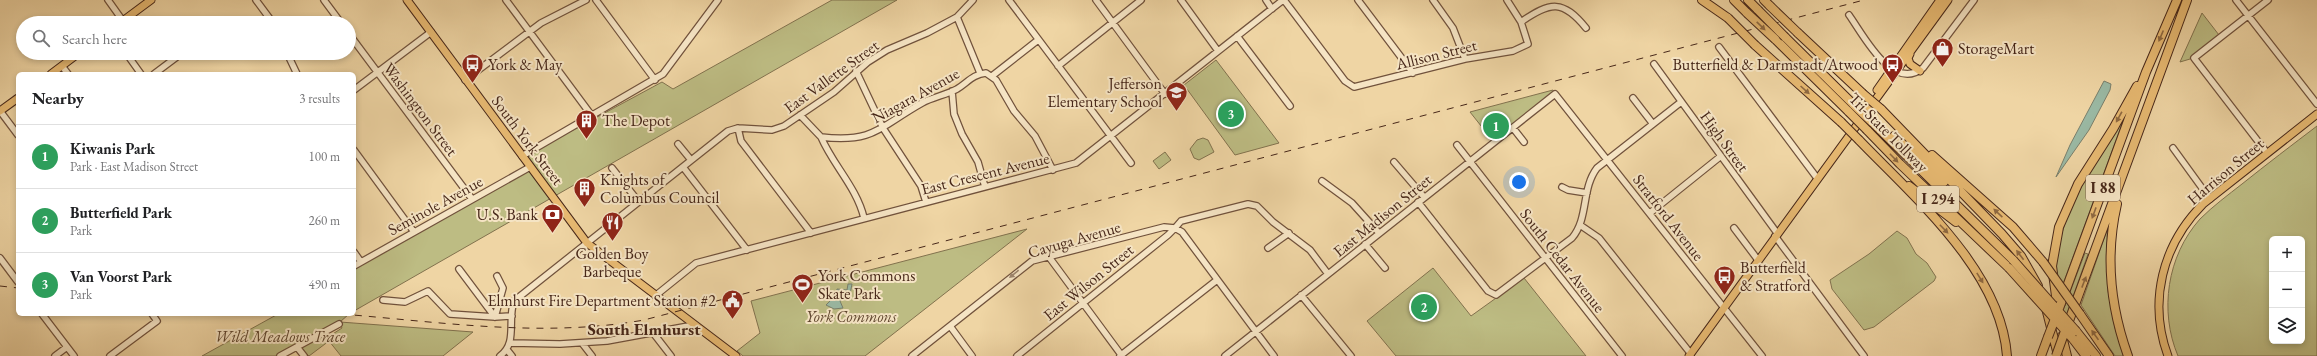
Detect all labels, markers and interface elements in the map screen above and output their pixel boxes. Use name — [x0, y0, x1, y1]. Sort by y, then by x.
search box — [16, 16, 356, 60]
one-way arrow — [1756, 21, 1766, 31]
icon: search — [30, 27, 52, 49]
text: Search here — [62, 29, 127, 48]
one-way arrow — [2158, 30, 2164, 41]
street label: Allison Street — [1393, 34, 1479, 75]
street label: East Vallette Street — [780, 35, 883, 118]
shop icon: StorageMart — [1930, 35, 1956, 68]
place label: StorageMart — [1958, 38, 2034, 59]
bus stop icon: York & May — [460, 51, 486, 84]
bus stop icon: Butterfield & Darmstadt/Atwood — [1880, 51, 1906, 84]
place label: York & May — [488, 54, 563, 75]
place label: Butterfield & Darmstadt/Atwood — [1672, 54, 1879, 75]
street label: Washington Street — [379, 58, 463, 160]
street label: Niagara Avenue — [868, 63, 963, 128]
place label: Jefferson Elementary School — [1047, 73, 1163, 112]
school or university icon: Jefferson Elementary School — [1164, 79, 1190, 112]
one-way arrow — [1800, 85, 1810, 94]
text: Nearby — [32, 87, 84, 109]
street label: Tri-State Tollway — [1844, 88, 1934, 177]
text: 3 results — [299, 90, 340, 107]
street label: South York Street — [487, 91, 568, 189]
pin: 3 — [1218, 99, 1244, 129]
building icon: The Depot — [573, 107, 599, 140]
street label: High Street — [1695, 107, 1754, 176]
place label: The Depot — [602, 110, 670, 131]
pin: 1 — [1483, 111, 1509, 141]
one-way arrow — [2116, 111, 2123, 123]
street label: Harrison Street — [2183, 133, 2268, 210]
text: Kiwanis Park — [70, 139, 155, 158]
street label: East Crescent Avenue — [919, 147, 1051, 200]
text: 1 — [42, 148, 48, 165]
text: 100 m — [309, 148, 340, 165]
one-way arrow — [1889, 153, 1899, 163]
text: Park · East Madison Street — [70, 158, 198, 175]
place label: Knights of Columbus Council — [600, 169, 719, 208]
street label: East Madison Street — [1329, 169, 1436, 262]
street label: Stratford Avenue — [1628, 170, 1709, 265]
street label: Seminole Avenue — [384, 171, 486, 240]
your location — [1509, 172, 1529, 192]
building icon: Knights of Columbus Council — [571, 175, 597, 208]
road number: I 88 — [2086, 175, 2120, 201]
road number: I 294 — [1917, 186, 1959, 212]
bank icon: U.S. Bank — [540, 201, 566, 234]
text: Butterfield Park — [70, 203, 172, 222]
place label: U.S. Bank — [476, 204, 538, 225]
street label: South Cedar Avenue — [1515, 204, 1610, 317]
one-way arrow — [2090, 208, 2096, 220]
one-way arrow — [1993, 209, 2003, 218]
restaurant icon: Golden Boy Barbeque — [599, 210, 625, 243]
text: 2 — [42, 212, 48, 229]
text: 260 m — [309, 212, 340, 229]
street label: Cayuga Avenue — [1025, 216, 1123, 263]
text: Park — [70, 222, 92, 239]
one-way arrow — [1940, 224, 1949, 234]
map controls — [2269, 236, 2305, 344]
button: + — [2269, 236, 2305, 272]
street label: East Wilson Street — [1039, 239, 1138, 325]
place label: Golden Boy Barbeque — [575, 243, 650, 282]
one-way arrow — [2016, 250, 2024, 260]
place label: Butterfield & Stratford — [1740, 257, 1811, 296]
bus stop icon: Butterfield & Stratford — [1712, 263, 1738, 296]
place label: York Commons Skate Park — [818, 265, 915, 304]
text: Van Voorst Park — [70, 267, 172, 286]
one-way arrow — [1009, 270, 1020, 278]
sports icon: York Commons Skate Park — [790, 271, 816, 304]
button: − — [2269, 272, 2305, 308]
one-way arrow — [1976, 273, 1984, 283]
one-way arrow — [2081, 275, 2087, 287]
text: 3 — [42, 276, 48, 293]
text: 490 m — [309, 276, 340, 293]
text: Park — [70, 286, 92, 303]
public building icon: Elmhurst Fire Department Station #2 — [719, 287, 745, 320]
place label: Elmhurst Fire Department Station #2 — [487, 290, 716, 311]
pin: 2 — [1411, 292, 1437, 322]
park label: York Commons — [806, 306, 897, 327]
button: layers — [2269, 308, 2305, 344]
district label: South Elmhurst — [587, 318, 701, 340]
park label: Wild Meadows Trace — [215, 326, 346, 347]
one-way arrow — [2091, 330, 2099, 340]

